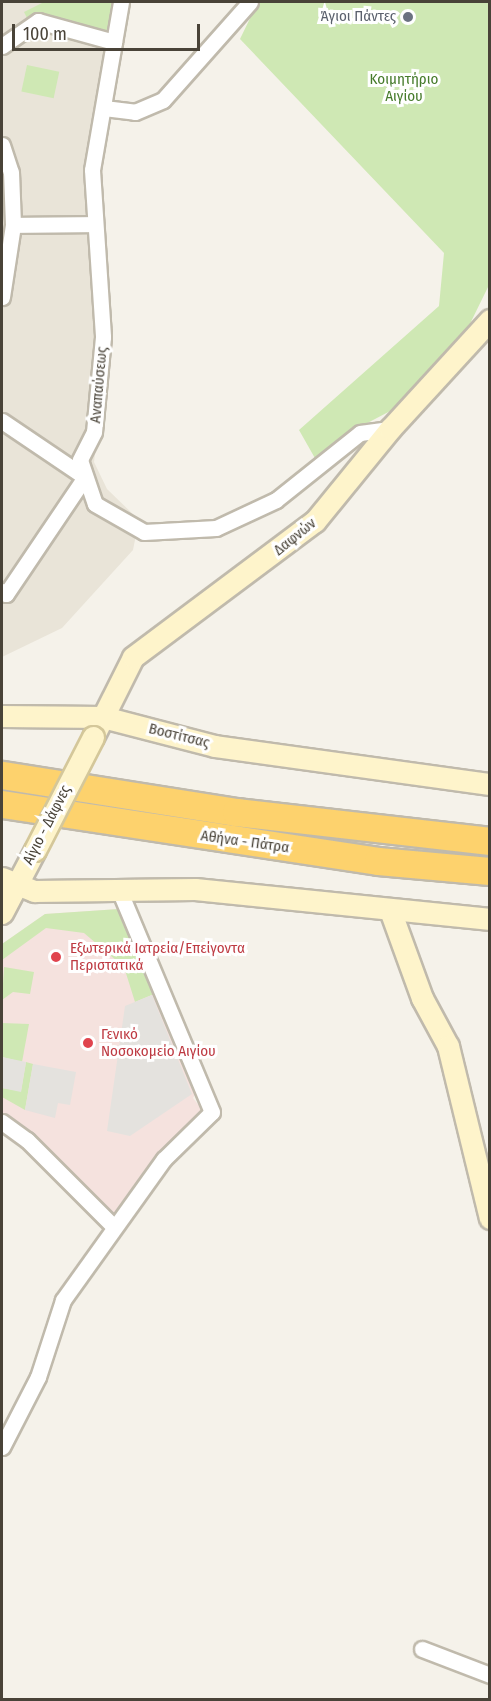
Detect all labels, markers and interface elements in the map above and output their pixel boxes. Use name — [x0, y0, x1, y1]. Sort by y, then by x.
place label: Άγιοι Πάντες — [320, 8, 396, 26]
marker: Άγιοι Πάντες — [401, 10, 415, 24]
scale bar — [15, 12, 202, 50]
text: 100 m — [23, 23, 67, 45]
park label: Κοιμητήριο Αιγίου — [370, 70, 438, 105]
street label: Αναπαύσεως — [87, 346, 111, 424]
street label: Δαφνών — [270, 514, 320, 560]
street label: Βοστίτσας — [147, 720, 211, 752]
street label: Αίγιο - Δάφνες — [19, 782, 75, 868]
street label: Αθήνα - Πάτρα — [200, 827, 290, 857]
place label: Εξωτερικά Ιατρεία/Επείγοντα Περιστατικά — [70, 939, 245, 974]
marker: Εξωτερικά Ιατρεία/Επείγοντα Περιστατικά — [47, 948, 65, 966]
place label: Γενικό Νοσοκομείο Αιγίου — [101, 1025, 216, 1060]
marker: Γενικό Νοσοκομείο Αιγίου — [79, 1034, 97, 1052]

